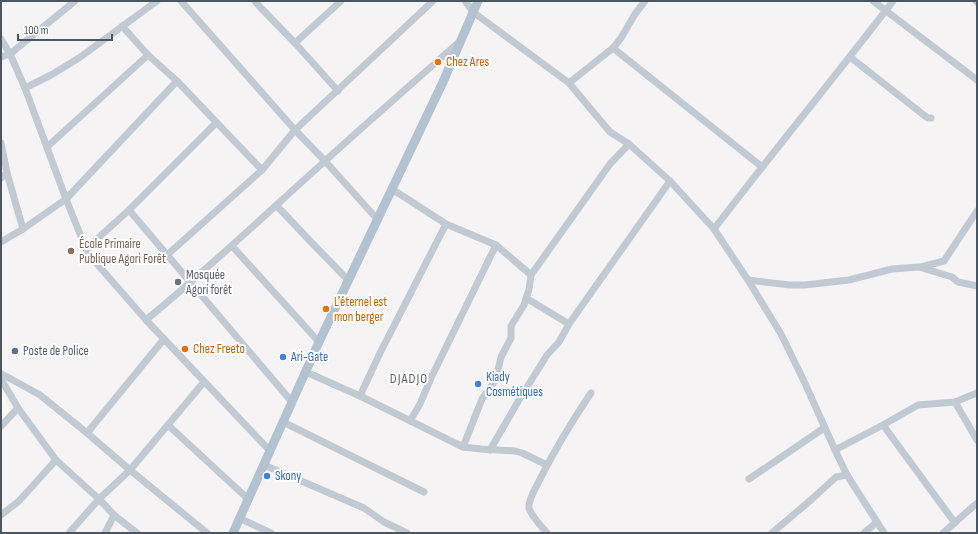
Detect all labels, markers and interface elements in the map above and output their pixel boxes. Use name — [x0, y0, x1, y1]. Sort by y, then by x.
scale bar — [18, 16, 112, 42]
text: 100 m — [24, 23, 49, 38]
place label: Chez Ares — [446, 54, 489, 70]
marker: Chez Ares — [433, 57, 443, 67]
place label: École Primaire Publique Agori Forêt — [79, 236, 166, 267]
marker: École Primaire Publique Agori Forêt — [66, 246, 76, 256]
place label: Mosquée Agori forêt — [185, 267, 232, 298]
marker: Mosquée Agori forêt — [173, 277, 183, 287]
place label: L'éternel est mon berger — [334, 294, 387, 325]
marker: L'éternel est mon berger — [321, 304, 331, 314]
place label: Chez Freeto — [193, 341, 245, 357]
place label: Poste de Police — [23, 343, 89, 359]
marker: Chez Freeto — [180, 344, 190, 354]
marker: Poste de Police — [10, 346, 20, 356]
place label: Ari-Gate — [290, 349, 328, 365]
marker: Ari-Gate — [278, 352, 288, 362]
place label: Kiady Cosmétiques — [486, 369, 543, 400]
district label: DJADJO — [390, 370, 428, 387]
marker: Kiady Cosmétiques — [473, 379, 483, 389]
place label: Skony — [275, 468, 301, 484]
marker: Skony — [262, 471, 272, 481]

